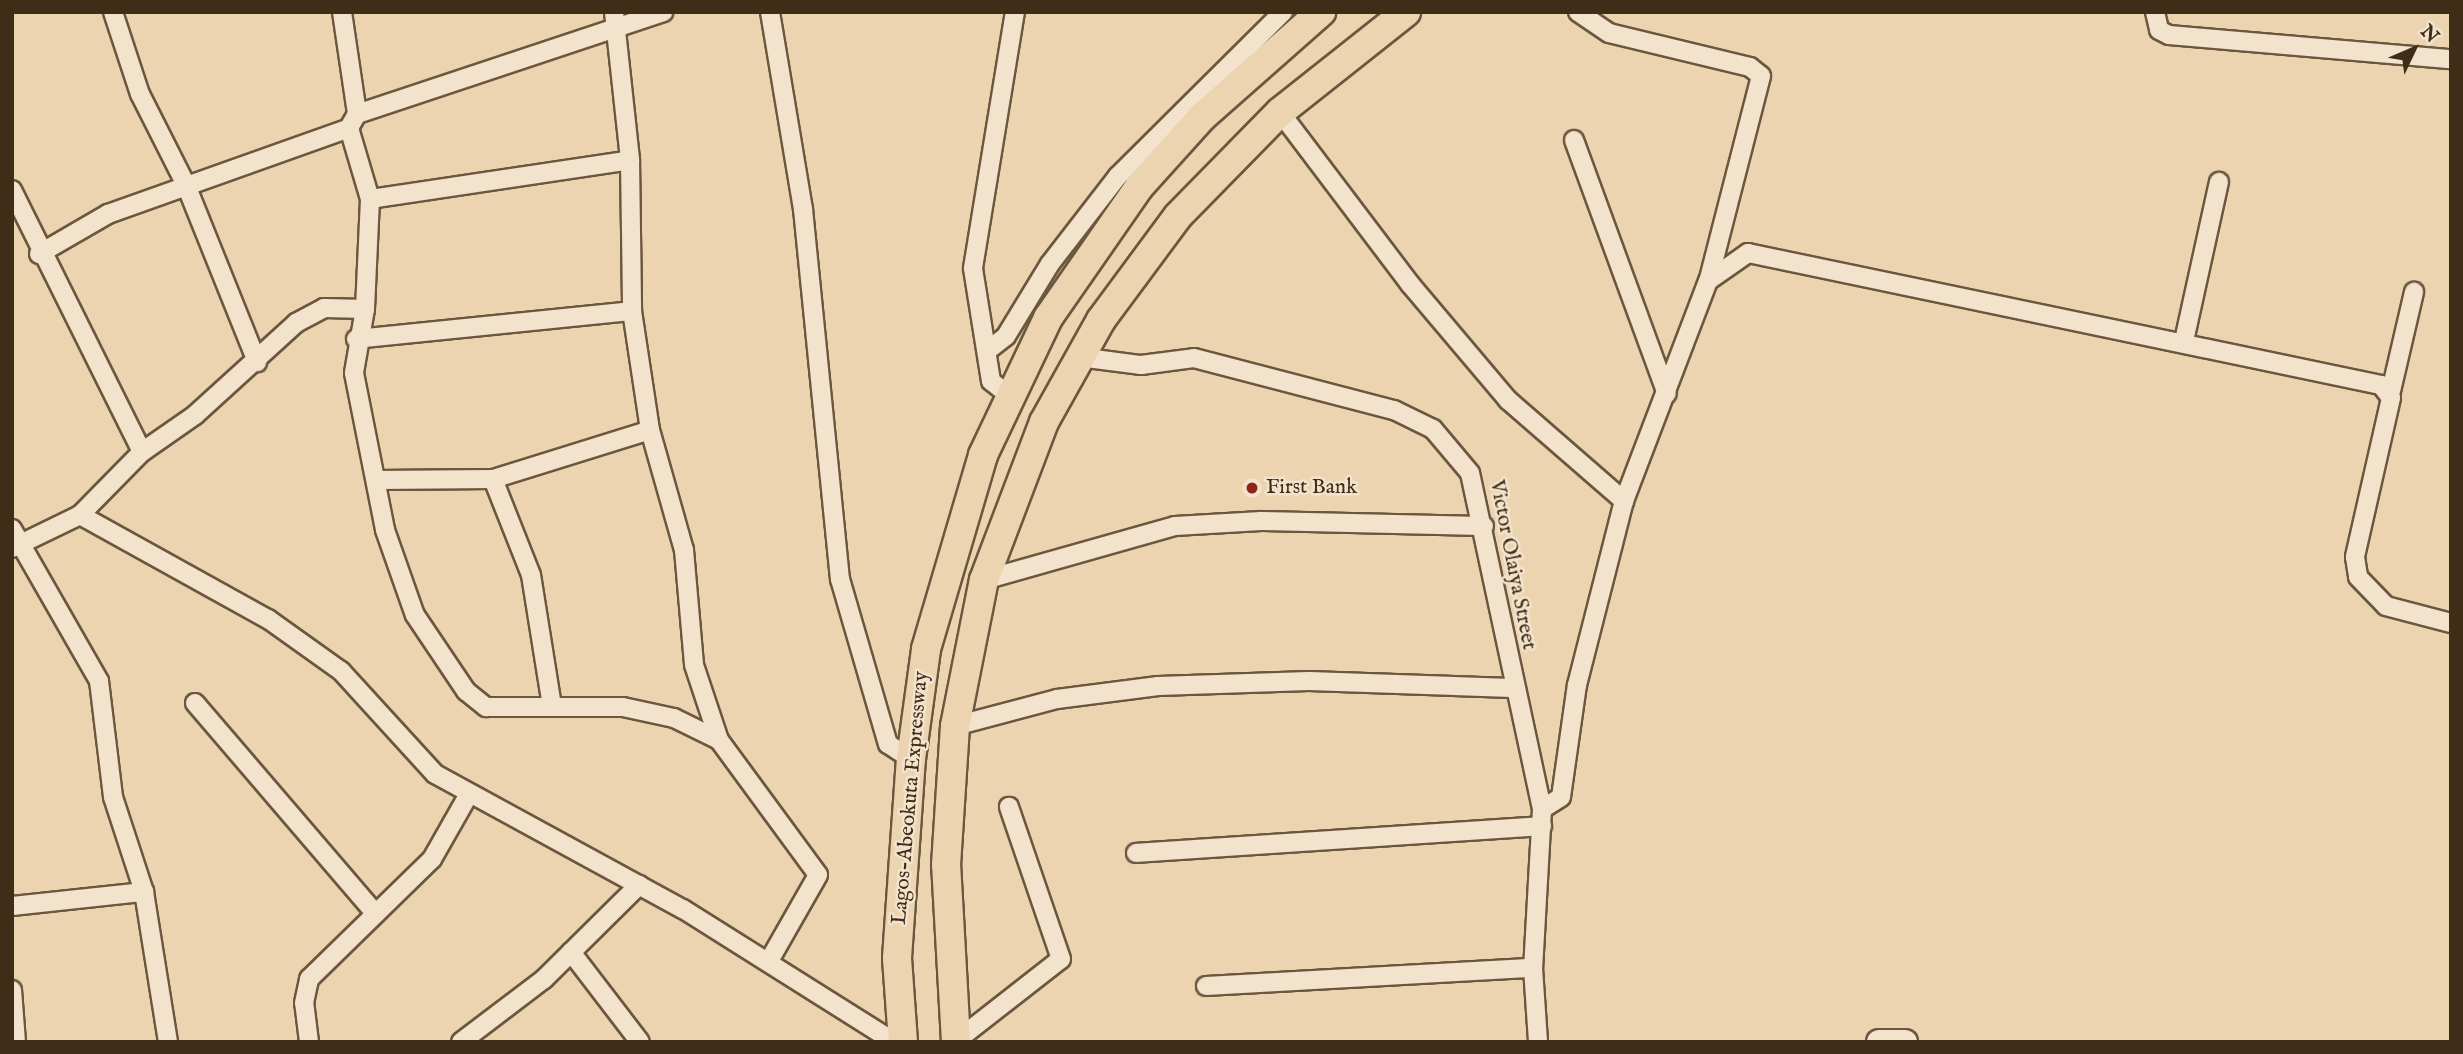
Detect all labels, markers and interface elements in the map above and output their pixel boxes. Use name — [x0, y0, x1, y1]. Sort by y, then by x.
north arrow — [2379, 14, 2449, 84]
text: N — [2415, 20, 2443, 49]
place label: First Bank — [1266, 475, 1357, 501]
street label: Victor Olaiya Street — [1483, 478, 1541, 652]
marker: First Bank — [1244, 480, 1260, 496]
street label: Lagos-Abeokuta Expressway — [887, 670, 935, 926]

